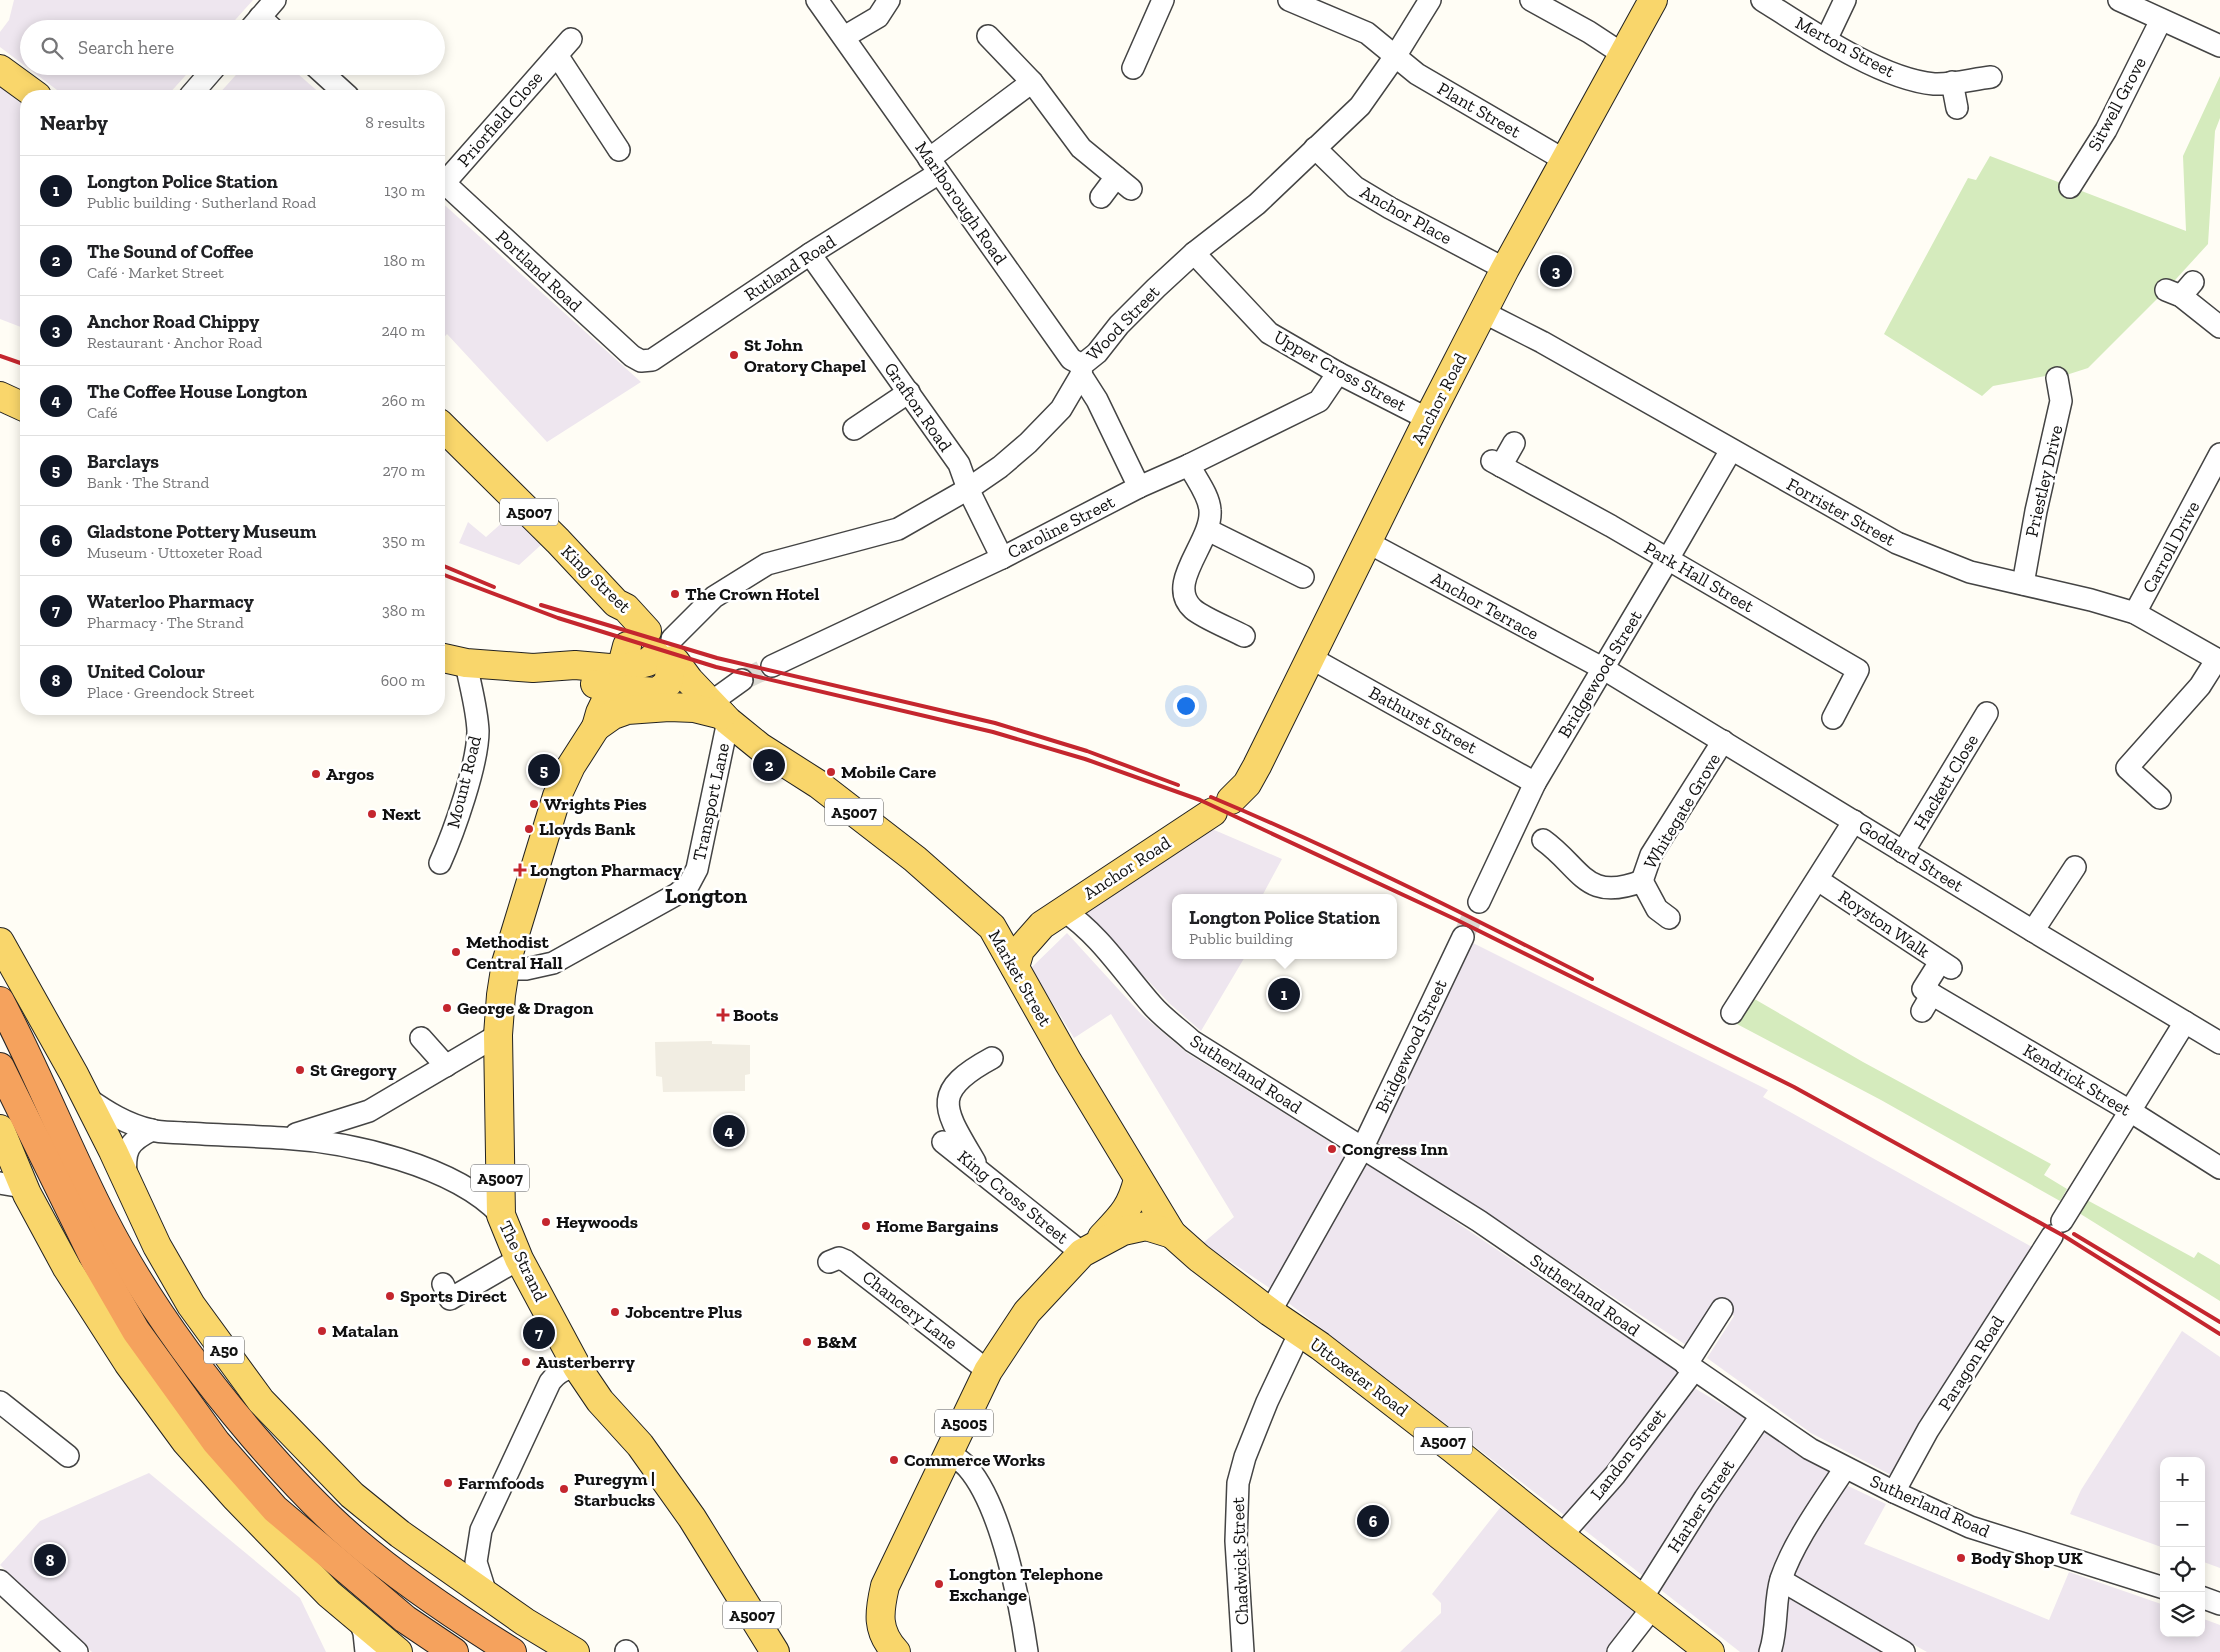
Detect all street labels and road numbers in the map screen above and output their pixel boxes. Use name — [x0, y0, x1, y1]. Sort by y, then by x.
street label: Merton Street — [1792, 12, 1899, 82]
street label: Sitwell Grove — [2083, 53, 2151, 155]
street label: Priorfield Close — [453, 67, 547, 171]
street label: Plant Street — [1434, 77, 1525, 143]
street label: Marlborough Road — [910, 137, 1012, 269]
street label: Anchor Place — [1356, 181, 1456, 249]
street label: Portland Road — [491, 225, 587, 317]
street label: Rutland Road — [740, 230, 840, 306]
street label: Wood Street — [1082, 281, 1164, 365]
street label: Upper Cross Street — [1270, 326, 1410, 417]
street label: Anchor Road — [1407, 350, 1471, 448]
street label: Grafton Road — [879, 358, 957, 456]
street label: Priestley Drive — [2020, 423, 2068, 539]
street label: Forrister Street — [1783, 473, 1899, 551]
street label: Caroline Street — [1004, 490, 1119, 563]
street label: Carroll Drive — [2138, 497, 2204, 597]
road number: A5007 — [500, 498, 558, 526]
street label: Park Hall Street — [1640, 537, 1758, 617]
street label: King Street — [557, 540, 636, 618]
street label: Anchor Terrace — [1427, 567, 1543, 645]
street label: Bridgewood Street — [1553, 606, 1647, 742]
street label: Bathurst Street — [1365, 681, 1481, 759]
street label: Hackett Close — [1909, 730, 1983, 834]
street label: Mount Road — [442, 733, 486, 831]
street label: Transport Lane — [688, 741, 734, 863]
street label: Whitegate Grove — [1639, 749, 1725, 873]
road number: A5007 — [825, 799, 883, 826]
street label: Goddard Street — [1855, 815, 1968, 897]
street label: Anchor Road — [1079, 832, 1175, 904]
street label: Royston Walk — [1834, 885, 1934, 963]
street label: Market Street — [984, 926, 1057, 1030]
street label: Bridgewood Street — [1370, 975, 1452, 1116]
street label: Sutherland Road — [1186, 1030, 1306, 1118]
street label: Kendrick Street — [2019, 1039, 2135, 1121]
street label: King Cross Street — [953, 1145, 1073, 1249]
road number: A5007 — [471, 1164, 529, 1192]
street label: The Strand — [494, 1217, 552, 1305]
street label: Sutherland Road — [1526, 1249, 1644, 1341]
street label: Chancery Lane — [858, 1266, 962, 1354]
street label: Paragon Road — [1933, 1312, 2009, 1414]
street label: Uttoxeter Road — [1305, 1333, 1413, 1421]
road number: A50 — [204, 1336, 244, 1364]
street label: Landon Street — [1586, 1404, 1671, 1504]
road number: A5005 — [935, 1410, 993, 1436]
road number: A5007 — [1414, 1428, 1472, 1454]
street label: Harber Street — [1663, 1455, 1739, 1557]
street label: Sutherland Road — [1867, 1470, 1993, 1542]
street label: Chadwick Street — [1227, 1496, 1253, 1625]
road number: A5007 — [723, 1602, 781, 1628]

